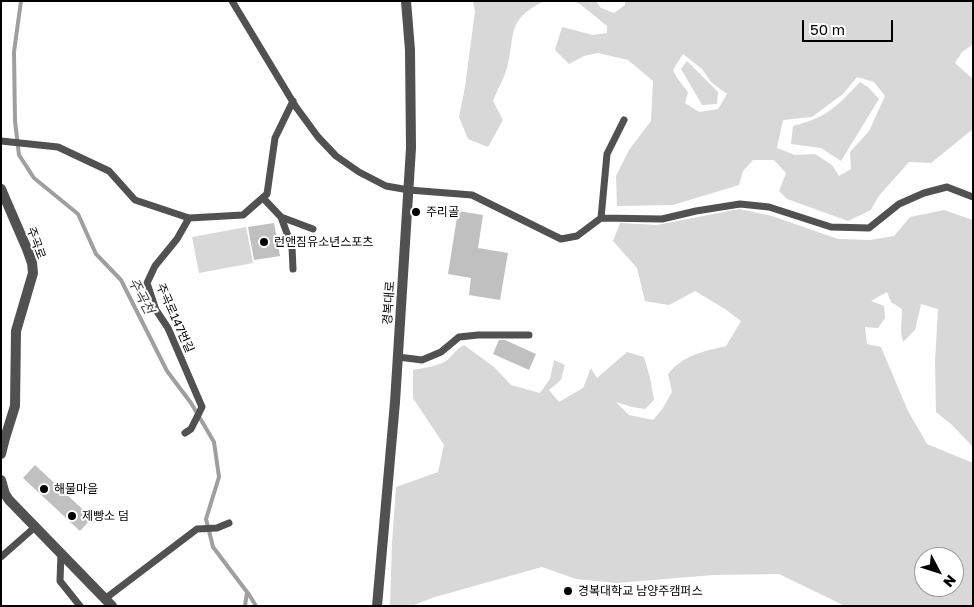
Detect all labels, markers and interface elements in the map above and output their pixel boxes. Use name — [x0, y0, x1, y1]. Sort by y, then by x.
scale bar — [804, 10, 895, 42]
text: 50 m — [810, 20, 845, 38]
place label: 주리골 — [426, 205, 459, 219]
marker: 주리골 — [410, 206, 422, 218]
street label: 주곡로 — [24, 225, 48, 261]
place label: 런앤짐유소년스포츠 — [274, 235, 373, 249]
marker: 런앤짐유소년스포츠 — [258, 236, 270, 248]
water label: 주곡천 — [125, 275, 157, 317]
street label: 경복대로 — [380, 280, 398, 326]
street label: 주곡로147번길 — [153, 281, 197, 355]
place label: 해물마을 — [54, 482, 98, 496]
marker: 해물마을 — [38, 483, 50, 495]
place label: 제빵소 덤 — [82, 509, 129, 523]
marker: 제빵소 덤 — [66, 510, 78, 522]
north arrow — [914, 547, 964, 597]
text: N — [940, 572, 960, 591]
place label: 경복대학교 남양주캠퍼스 — [578, 584, 702, 598]
marker: 경복대학교 남양주캠퍼스 — [562, 585, 574, 597]

